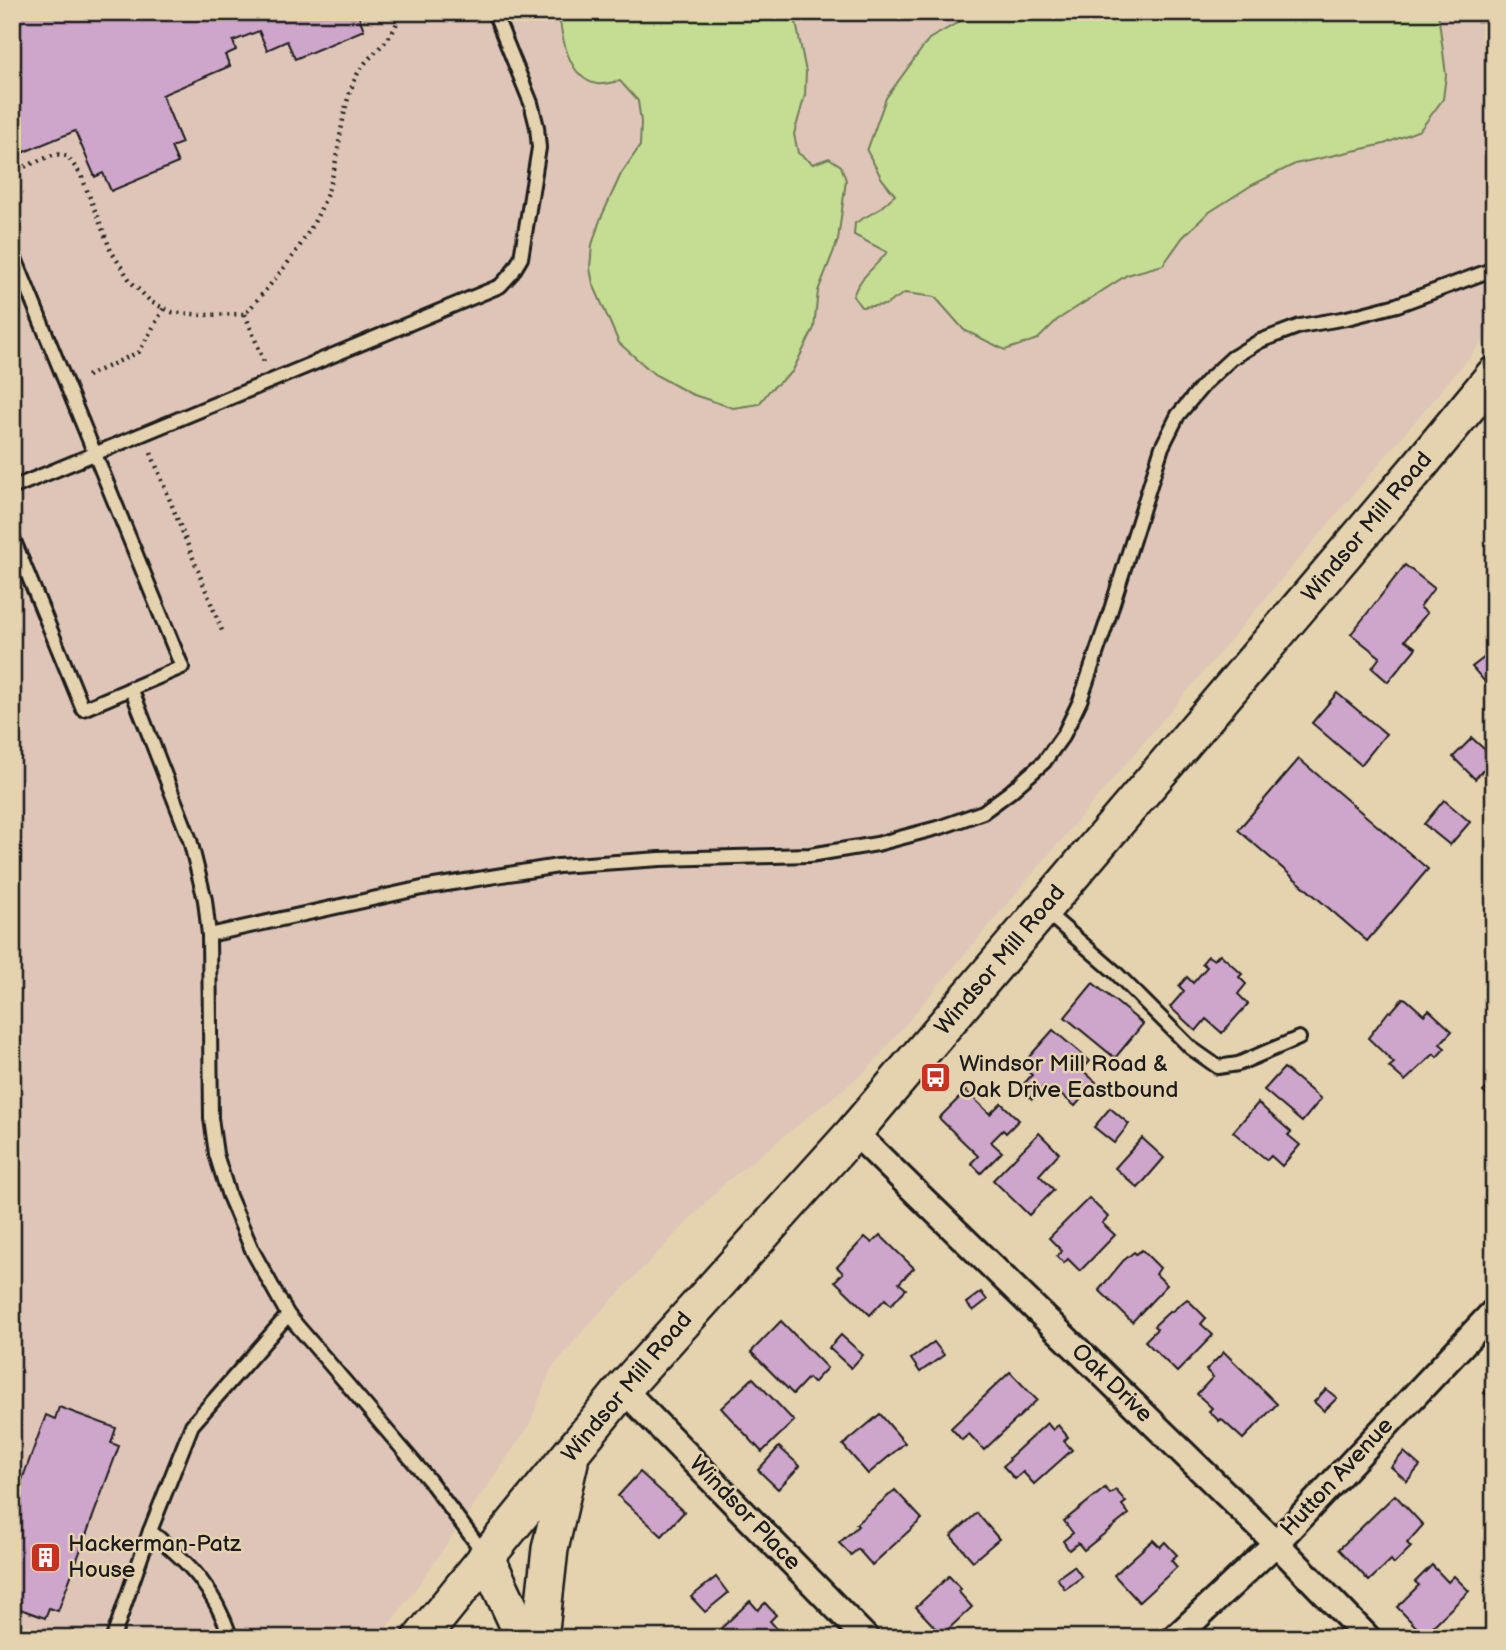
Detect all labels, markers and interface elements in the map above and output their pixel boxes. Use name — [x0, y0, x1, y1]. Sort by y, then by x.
street label: Windsor Mill Road — [1296, 446, 1438, 608]
street label: Windsor Mill Road — [929, 879, 1071, 1041]
place label: Windsor Mill Road & Oak Drive Eastbound — [959, 1050, 1178, 1104]
bus stop icon: Windsor Mill Road & Oak Drive Eastbound — [919, 1060, 953, 1094]
street label: Windsor Mill Road — [556, 1306, 698, 1468]
street label: Oak Drive — [1066, 1338, 1158, 1428]
street label: Hutton Avenue — [1275, 1412, 1399, 1542]
street label: Windsor Place — [683, 1450, 807, 1576]
place label: Hackerman-Patz House — [68, 1530, 242, 1584]
building icon: Hackerman-Patz House — [28, 1540, 62, 1574]

